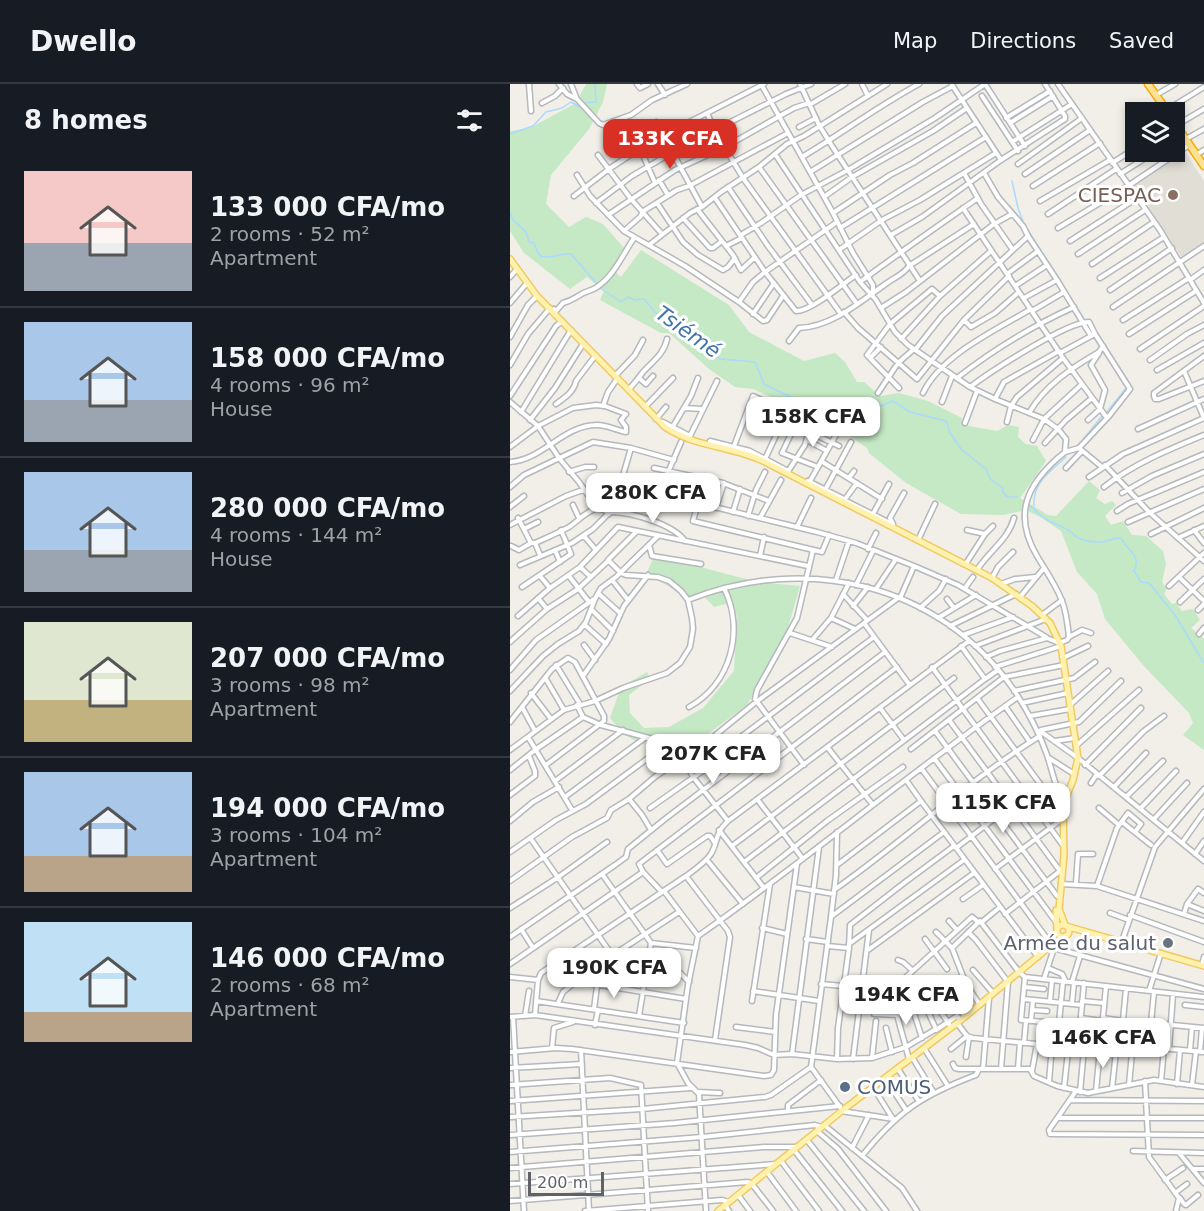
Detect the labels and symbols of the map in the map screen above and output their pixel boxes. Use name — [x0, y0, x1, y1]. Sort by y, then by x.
pin: 133K CFA — [608, 119, 732, 170]
place label: CIESPAC — [1078, 183, 1161, 207]
marker: CIESPAC — [1166, 188, 1180, 202]
water label: Tsiémé — [651, 301, 725, 363]
pin: 158K CFA — [751, 397, 875, 448]
pin: 280K CFA — [591, 473, 715, 524]
pin: 207K CFA — [651, 734, 775, 785]
pin: 115K CFA — [941, 783, 1065, 834]
place label: Armée du salut — [1004, 931, 1156, 955]
marker: Armée du salut — [1161, 936, 1175, 950]
pin: 190K CFA — [552, 948, 676, 999]
pin: 194K CFA — [844, 975, 968, 1026]
pin: 146K CFA — [1041, 1018, 1165, 1069]
place label: COMUS — [857, 1075, 931, 1099]
marker: COMUS — [838, 1080, 852, 1094]
scale bar — [528, 1169, 604, 1196]

